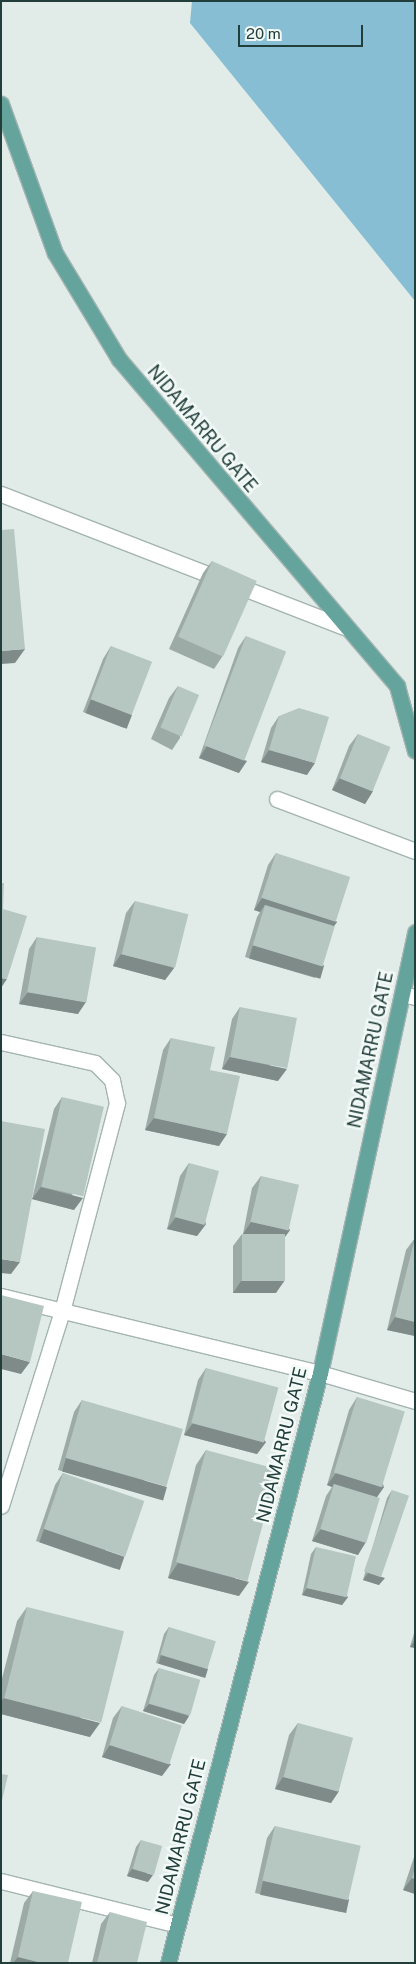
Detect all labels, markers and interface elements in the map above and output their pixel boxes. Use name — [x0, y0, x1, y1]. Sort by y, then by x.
scale bar — [241, 15, 366, 47]
text: 20 m — [246, 25, 281, 42]
street label: NIDAMARRU GATE — [142, 361, 262, 497]
street label: NIDAMARRU GATE — [344, 970, 398, 1130]
street label: NIDAMARRU GATE — [252, 1365, 312, 1525]
street label: NIDAMARRU GATE — [151, 1757, 211, 1917]

